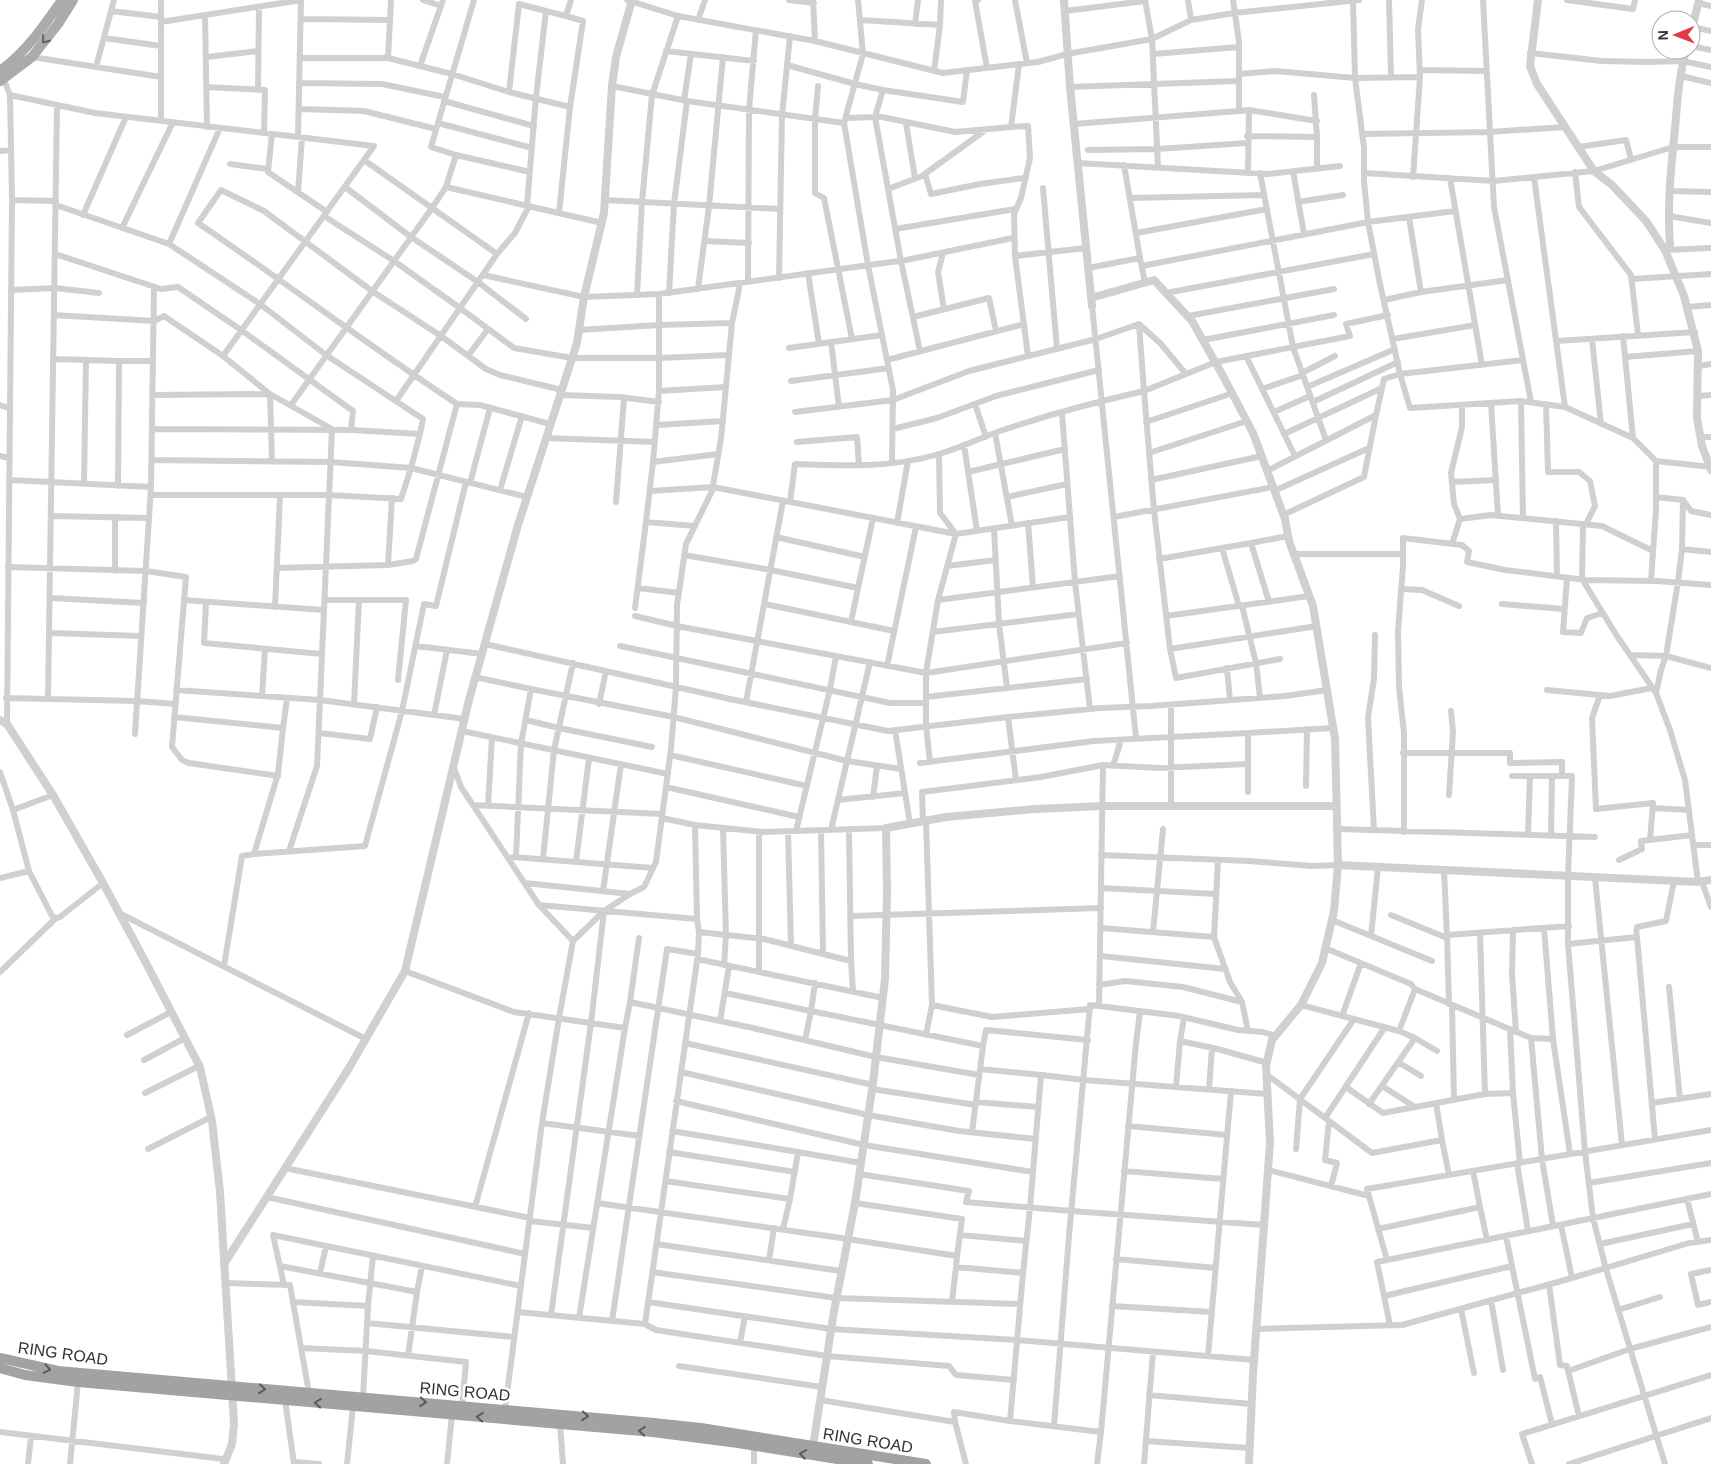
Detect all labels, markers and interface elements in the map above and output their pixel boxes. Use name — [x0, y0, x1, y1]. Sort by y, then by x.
north arrow — [1651, 10, 1701, 60]
text: N — [1655, 30, 1671, 40]
one-way arrow — [42, 34, 51, 44]
street label: RING ROAD — [17, 1339, 109, 1368]
one-way arrow — [44, 1363, 52, 1374]
street label: RING ROAD — [419, 1379, 511, 1404]
one-way arrow — [258, 1383, 266, 1394]
one-way arrow — [420, 1397, 428, 1408]
one-way arrow — [314, 1398, 322, 1409]
one-way arrow — [582, 1411, 590, 1422]
one-way arrow — [476, 1412, 484, 1423]
street label: RING ROAD — [822, 1425, 914, 1456]
one-way arrow — [638, 1426, 646, 1437]
one-way arrow — [798, 1449, 807, 1459]

